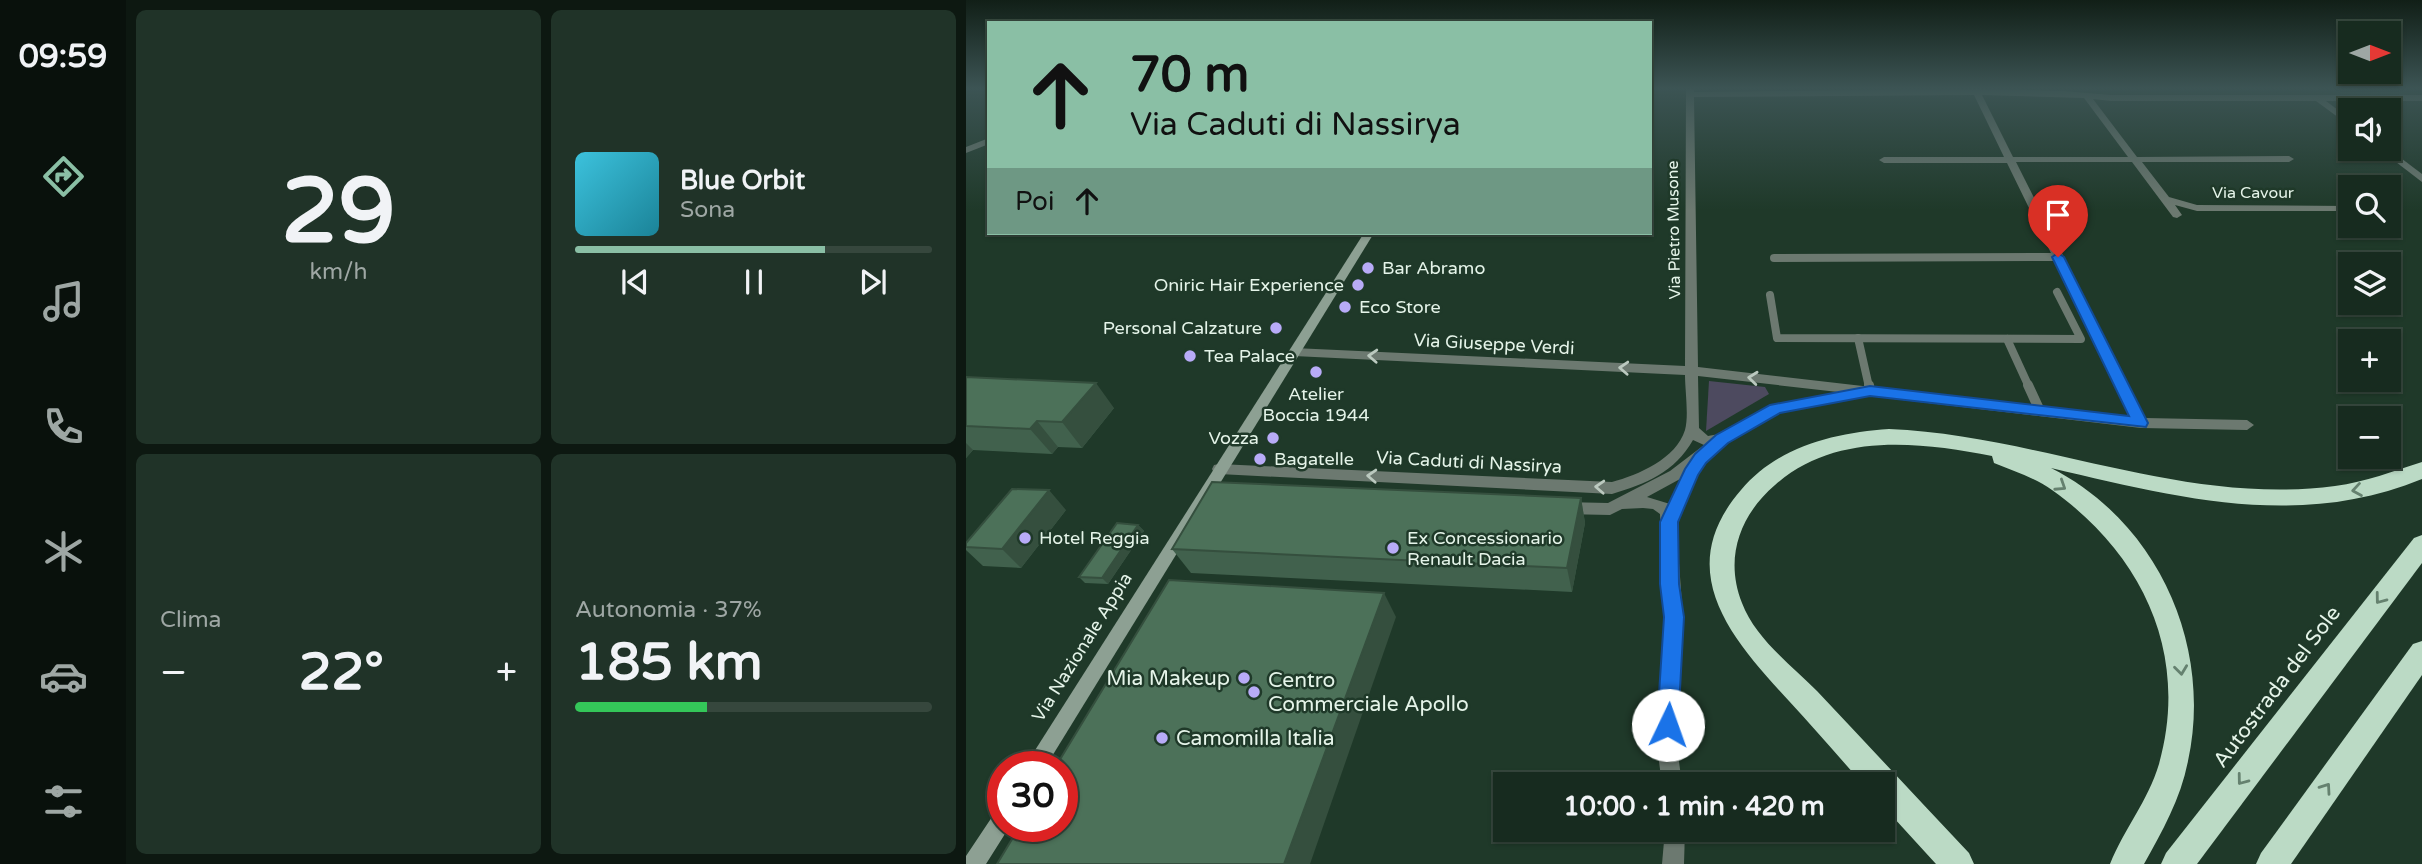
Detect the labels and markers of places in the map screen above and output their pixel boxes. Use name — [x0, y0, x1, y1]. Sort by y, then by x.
pin — [2028, 185, 2088, 257]
place label: Bar Abramo — [1382, 257, 1485, 279]
marker: Bar Abramo — [1360, 260, 1376, 276]
place label: Oniric Hair Experience — [1154, 274, 1344, 296]
marker: Oniric Hair Experience — [1350, 277, 1366, 293]
place label: Eco Store — [1359, 296, 1441, 318]
marker: Eco Store — [1337, 299, 1353, 315]
place label: Personal Calzature — [1103, 317, 1262, 339]
marker: Personal Calzature — [1268, 320, 1284, 336]
place label: Tea Palace — [1204, 345, 1295, 367]
marker: Tea Palace — [1182, 348, 1198, 364]
marker: Atelier Boccia 1944 — [1308, 364, 1324, 380]
place label: Atelier Boccia 1944 — [1263, 383, 1369, 426]
place label: Vozza — [1209, 427, 1259, 449]
marker: Vozza — [1265, 430, 1281, 446]
place label: Bagatelle — [1274, 448, 1354, 470]
marker: Bagatelle — [1252, 451, 1268, 467]
place label: Hotel Reggia — [1039, 527, 1150, 549]
place label: Ex Concessionario Renault Dacia — [1407, 527, 1563, 570]
marker: Hotel Reggia — [1017, 530, 1033, 546]
marker: Ex Concessionario Renault Dacia — [1385, 540, 1401, 556]
place label: Mia Makeup — [1106, 666, 1230, 691]
place label: Centro Commerciale Apollo — [1268, 668, 1469, 717]
marker: Mia Makeup — [1236, 670, 1252, 686]
marker: Centro Commerciale Apollo — [1246, 684, 1262, 700]
place label: Camomilla Italia — [1176, 726, 1335, 751]
marker: Camomilla Italia — [1154, 730, 1170, 746]

